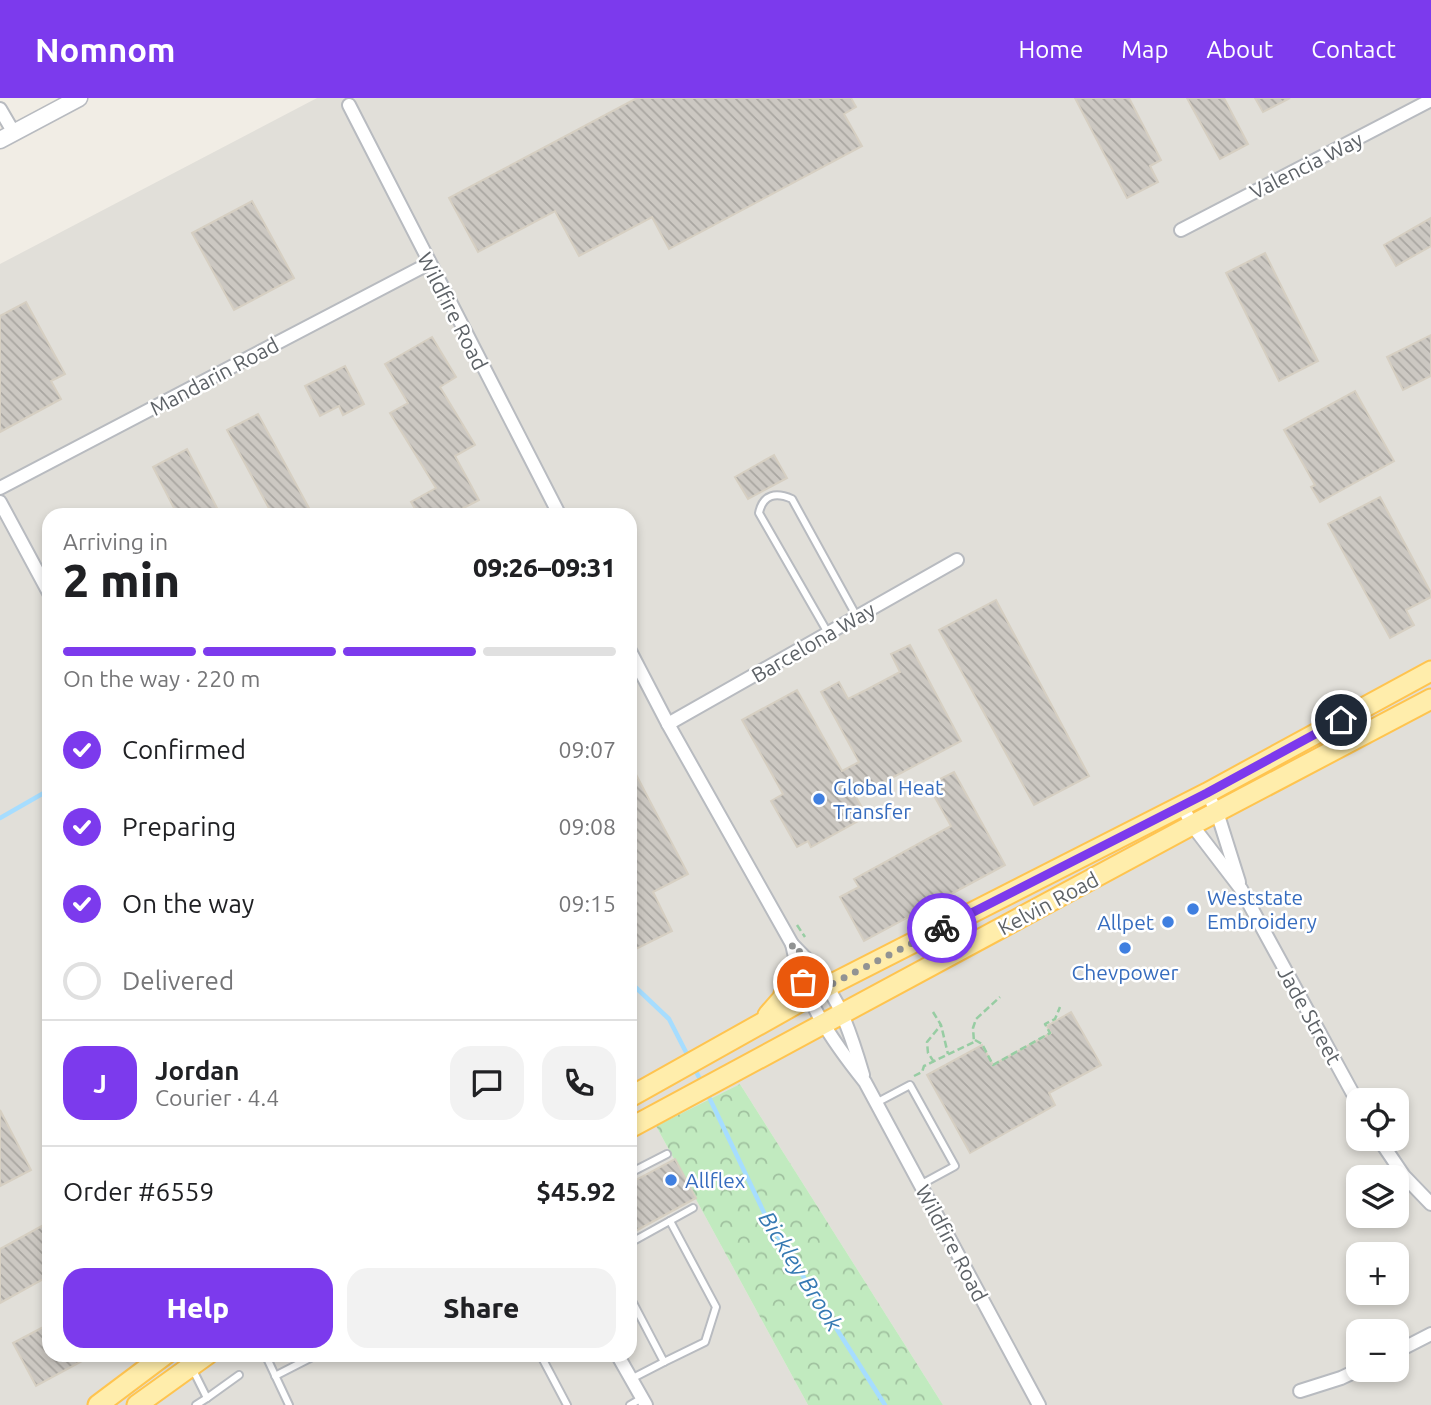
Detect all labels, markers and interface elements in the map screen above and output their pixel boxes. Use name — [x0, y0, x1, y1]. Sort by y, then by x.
text: Nomnom — [35, 31, 176, 68]
text: Home — [1018, 36, 1083, 63]
text: Map — [1121, 36, 1168, 63]
text: About — [1206, 36, 1273, 63]
text: Contact — [1311, 36, 1396, 63]
street label: Valencia Way — [1246, 126, 1366, 204]
street label: Wildfire Road — [413, 248, 493, 374]
street label: Mandarin Road — [146, 332, 282, 420]
text: Arriving in — [63, 529, 168, 554]
text: 09:26–09:31 — [473, 553, 616, 582]
text: 2 min — [63, 554, 180, 606]
street label: Barcelona Way — [747, 597, 879, 687]
text: On the way · 220 m — [63, 666, 260, 691]
pin — [1311, 690, 1371, 750]
icon: home — [1322, 701, 1360, 739]
icon: check — [63, 731, 101, 769]
text: Confirmed — [122, 735, 246, 764]
text: 09:07 — [558, 737, 616, 762]
place label: Global Heat Transfer — [833, 775, 943, 823]
marker: Global Heat Transfer — [811, 791, 827, 807]
icon: check — [63, 808, 101, 846]
text: Preparing — [122, 812, 236, 841]
text: 09:08 — [558, 814, 616, 839]
street label: Kelvin Road — [994, 867, 1102, 939]
icon: check — [63, 885, 101, 923]
place label: Weststate Embroidery — [1207, 885, 1317, 933]
text: On the way — [122, 889, 254, 918]
text: 09:15 — [558, 891, 616, 916]
courier — [907, 893, 977, 963]
marker: Weststate Embroidery — [1185, 901, 1201, 917]
icon: bike — [923, 909, 961, 947]
place label: Allpet — [1097, 910, 1154, 934]
marker: Allpet — [1160, 914, 1176, 930]
marker: Chevpower — [1117, 940, 1133, 956]
pin — [773, 952, 833, 1012]
place label: Chevpower — [1071, 960, 1179, 984]
street label: Jade Street — [1273, 962, 1347, 1068]
icon: bag — [784, 963, 822, 1001]
text: Delivered — [122, 966, 234, 995]
button: chat — [450, 1046, 524, 1120]
button: phone — [542, 1046, 616, 1120]
text: Jordan — [155, 1056, 240, 1085]
text: J — [93, 1069, 107, 1098]
text: Courier · 4.4 — [155, 1085, 279, 1110]
map controls — [1346, 1088, 1409, 1382]
button: locate — [1346, 1088, 1409, 1151]
button: layers — [1346, 1165, 1409, 1228]
place label: Allflex — [685, 1168, 746, 1192]
marker: Allflex — [663, 1172, 679, 1188]
text: Order #6559 — [63, 1177, 214, 1206]
text: $45.92 — [536, 1177, 616, 1206]
street label: Wildfire Road — [911, 1181, 993, 1305]
water label: Bickley Brook — [754, 1207, 848, 1335]
button: + — [1346, 1242, 1409, 1305]
button: Help — [63, 1268, 333, 1348]
button: Share — [347, 1268, 616, 1348]
button: − — [1346, 1319, 1409, 1382]

